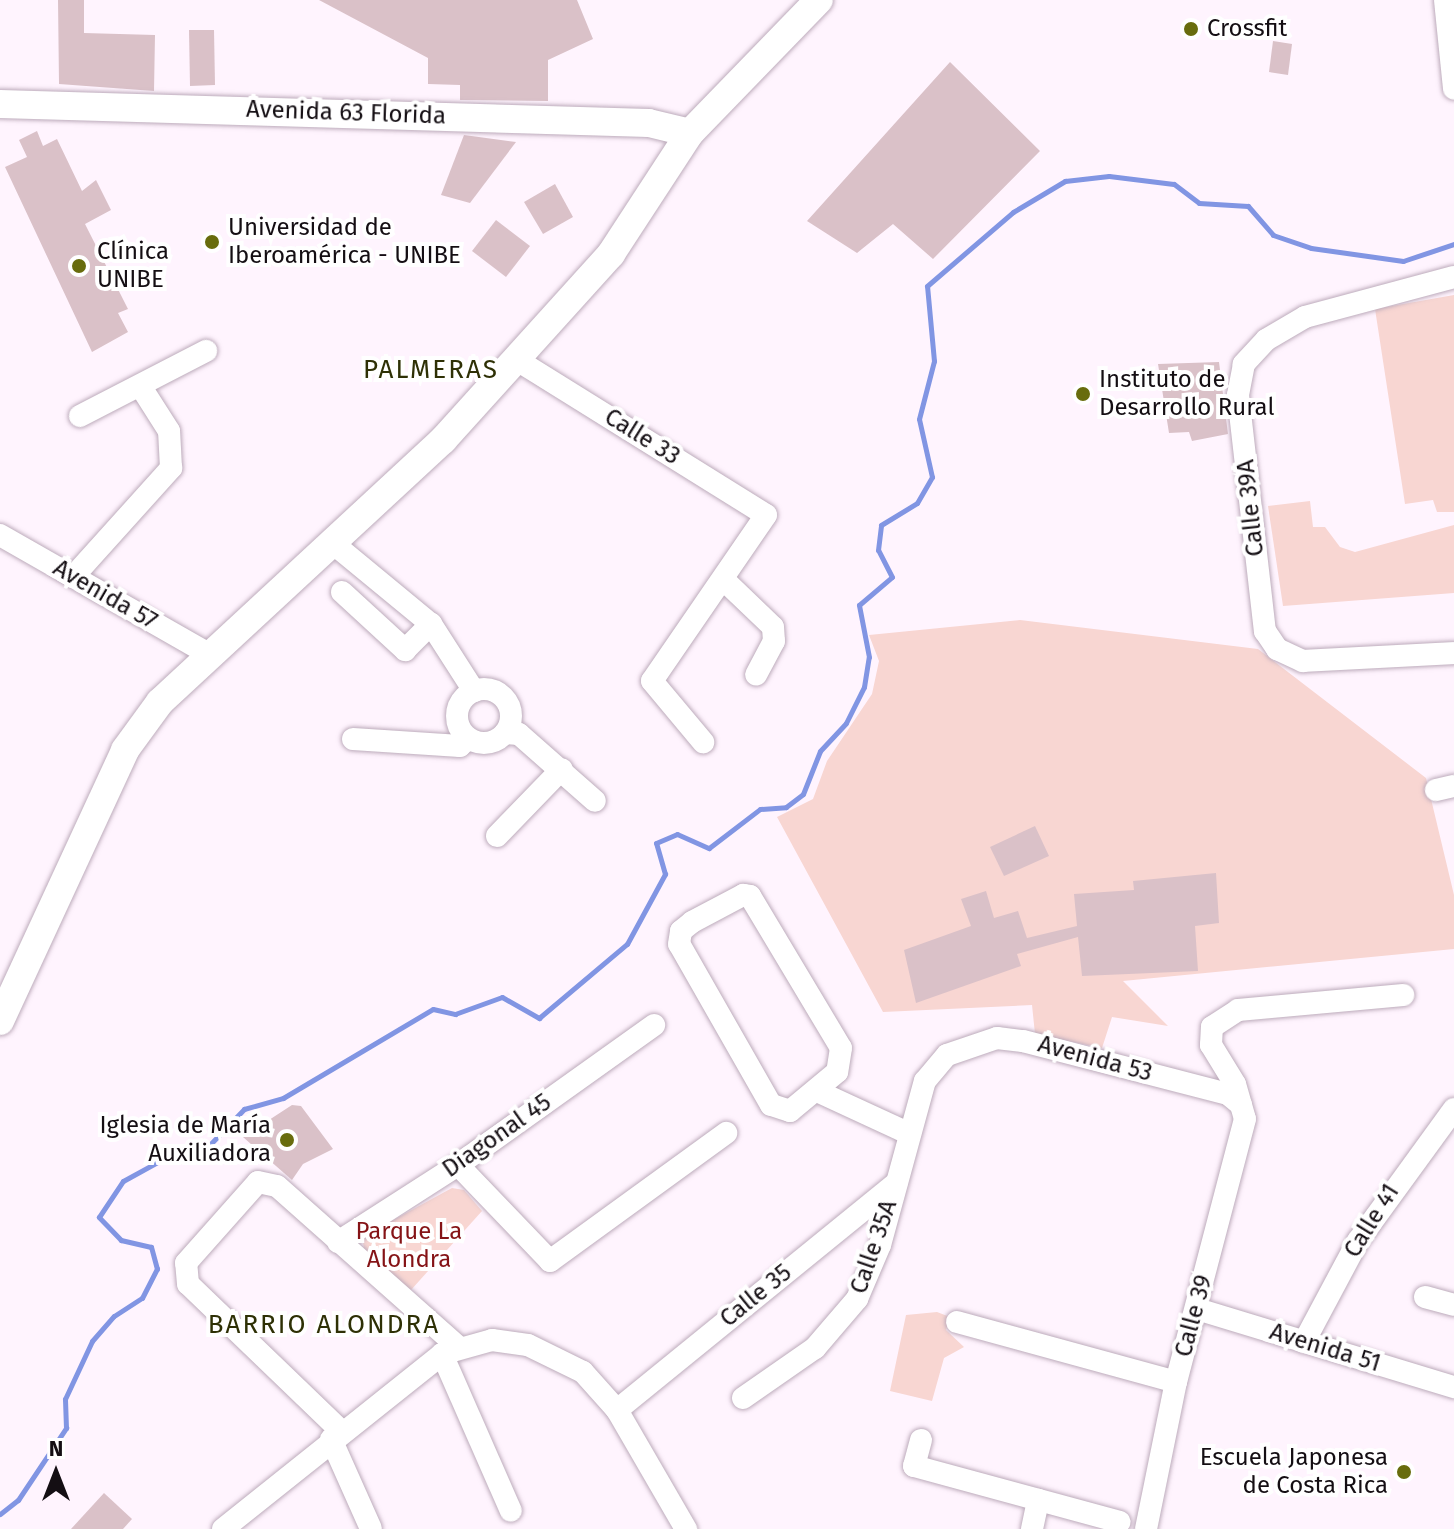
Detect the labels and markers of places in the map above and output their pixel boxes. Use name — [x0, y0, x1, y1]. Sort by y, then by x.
place label: Crossfit — [1207, 15, 1287, 43]
marker: Crossfit — [1182, 20, 1200, 38]
place label: Universidad de Iberoamérica - UNIBE — [228, 214, 461, 270]
marker: Universidad de Iberoamérica - UNIBE — [203, 233, 221, 251]
place label: Clínica UNIBE — [97, 238, 169, 294]
marker: Clínica UNIBE — [68, 255, 90, 277]
place label: Instituto de Desarrollo Rural — [1099, 366, 1274, 422]
marker: Instituto de Desarrollo Rural — [1074, 385, 1092, 403]
place label: Iglesia de María Auxiliadora — [99, 1112, 271, 1168]
marker: Iglesia de María Auxiliadora — [278, 1131, 296, 1149]
place label: Escuela Japonesa de Costa Rica — [1200, 1444, 1388, 1500]
marker: Escuela Japonesa de Costa Rica — [1395, 1463, 1413, 1481]

